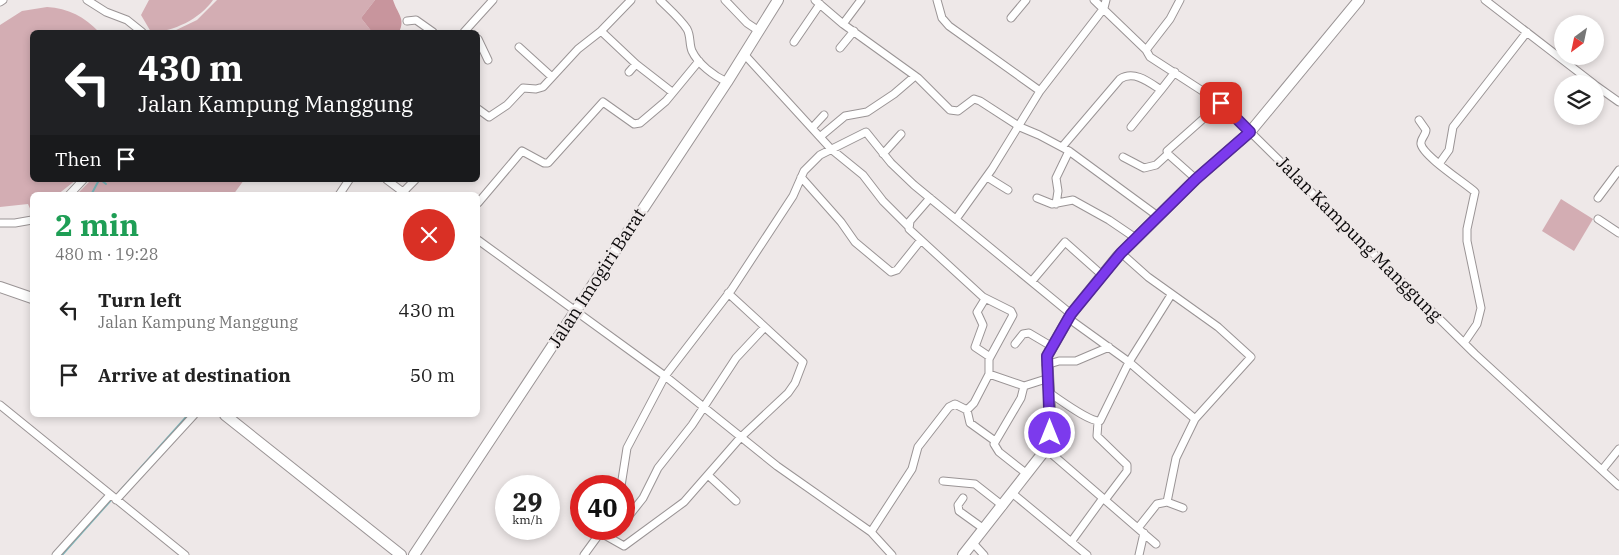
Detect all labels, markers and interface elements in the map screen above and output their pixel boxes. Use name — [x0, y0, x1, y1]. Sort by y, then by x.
north arrow — [1554, 15, 1604, 65]
map controls — [1554, 15, 1604, 125]
text: 430 m — [138, 45, 243, 91]
icon: left — [55, 50, 120, 115]
button: layers — [1554, 75, 1604, 125]
pin — [1200, 82, 1242, 124]
text: Jalan Kampung Manggung — [138, 89, 413, 118]
icon: arrive — [1207, 89, 1235, 117]
icon: arrive — [112, 145, 140, 173]
text: Then — [55, 147, 102, 171]
street label: Jalan Kampung Manggung — [1272, 151, 1447, 326]
street label: Jalan Imogiri Barat — [543, 204, 650, 352]
text: 2 min — [55, 205, 139, 244]
button: close — [403, 209, 455, 261]
text: 480 m · 19:28 — [55, 244, 158, 264]
text: Turn left — [98, 288, 181, 312]
icon: left — [55, 296, 83, 324]
text: 430 m — [398, 298, 455, 322]
text: Jalan Kampung Manggung — [98, 312, 298, 332]
icon: arrive — [55, 361, 83, 389]
text: Arrive at destination — [98, 363, 291, 387]
text: 50 m — [410, 363, 455, 387]
position arrow — [1023, 406, 1075, 458]
speed limit sign: 40 — [570, 475, 635, 540]
text: 29 — [512, 485, 543, 518]
text: km/h — [512, 512, 543, 527]

